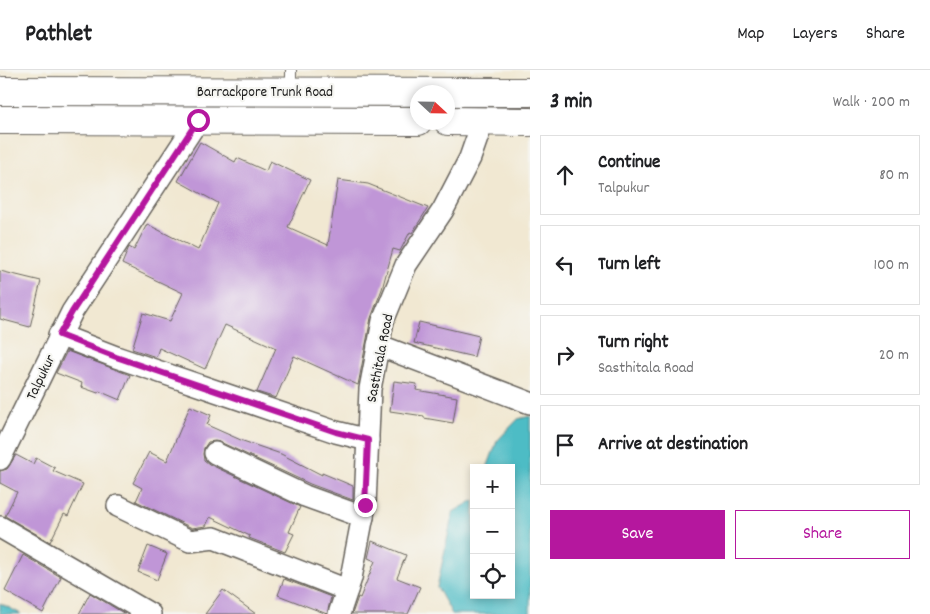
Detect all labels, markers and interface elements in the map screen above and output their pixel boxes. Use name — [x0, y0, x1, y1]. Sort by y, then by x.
text: Pathlet — [25, 18, 92, 52]
text: Map — [737, 22, 764, 47]
text: Layers — [792, 22, 838, 47]
text: Share — [866, 22, 905, 47]
street label: Barrackpore Trunk Road — [197, 82, 333, 104]
north arrow — [410, 85, 455, 130]
text: 3 min — [550, 88, 592, 118]
text: Walk · 200 m — [833, 91, 910, 114]
route start — [187, 109, 210, 132]
text: Continue — [598, 150, 660, 177]
icon: ahead — [551, 161, 579, 189]
text: 80 m — [879, 164, 909, 187]
text: Talpukur — [598, 177, 649, 200]
icon: left — [551, 251, 579, 279]
text: Turn left — [598, 252, 661, 279]
text: 100 m — [873, 254, 909, 277]
street label: Sasthitala Road — [362, 312, 400, 405]
text: Turn right — [598, 330, 669, 357]
icon: right — [551, 341, 579, 369]
text: 20 m — [879, 344, 909, 367]
street label: Talpukur — [21, 351, 62, 404]
text: Sasthitala Road — [598, 357, 694, 380]
icon: arrive — [551, 431, 579, 459]
text: Arrive at destination — [598, 432, 748, 459]
map controls — [470, 464, 515, 599]
button: + — [470, 464, 515, 509]
route end — [354, 494, 377, 517]
button: − — [470, 509, 515, 554]
button: Save — [550, 510, 725, 559]
button: Share — [735, 510, 910, 559]
button: locate — [470, 554, 515, 599]

